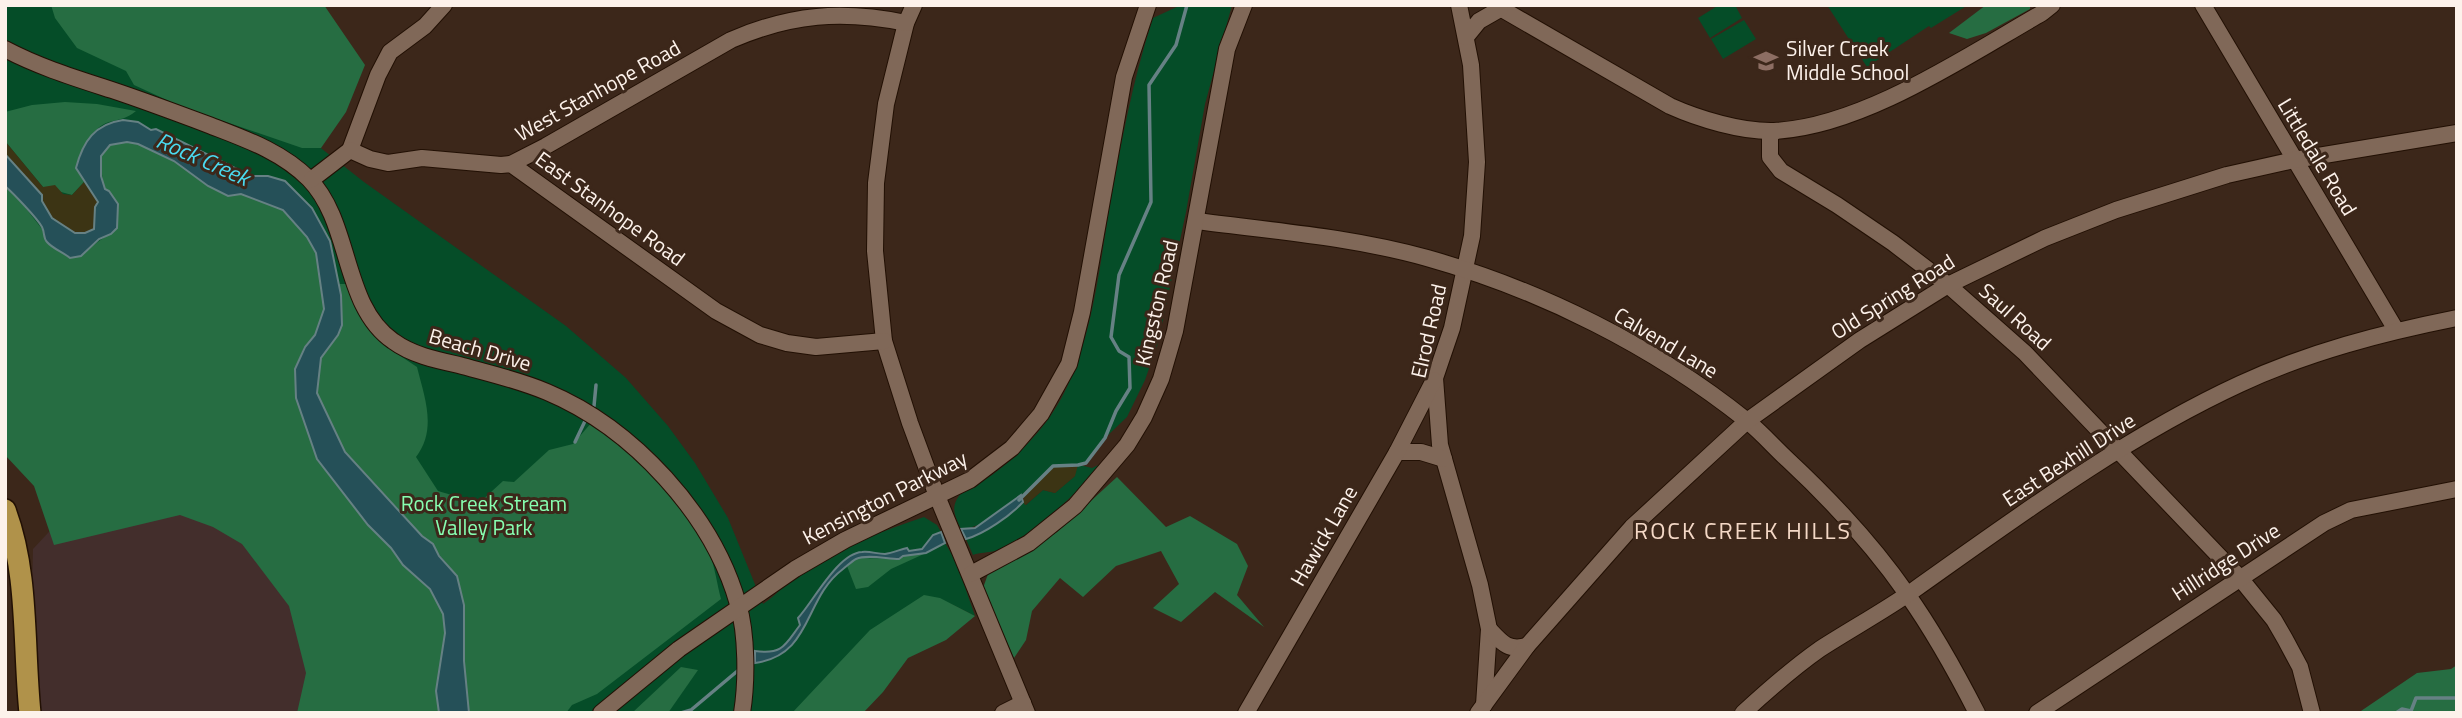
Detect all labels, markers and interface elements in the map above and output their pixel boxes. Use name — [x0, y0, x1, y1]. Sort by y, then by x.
street label: West Stanhope Road — [509, 31, 686, 149]
place label: Silver Creek Middle School — [1786, 32, 1909, 88]
school or university icon: Silver Creek Middle School — [1752, 47, 1780, 75]
street label: Littledale Road — [2270, 92, 2366, 221]
water label: Rock Creek — [151, 122, 258, 196]
street label: East Stanhope Road — [529, 143, 692, 274]
street label: Kingston Road — [1126, 237, 1186, 369]
street label: Old Spring Road — [1824, 245, 1961, 347]
street label: Saul Road — [1972, 275, 2059, 358]
street label: Elrod Road — [1402, 280, 1454, 381]
street label: Calvend Lane — [1608, 298, 1725, 386]
street label: Beach Drive — [425, 319, 535, 379]
street label: East Bexhill Drive — [1996, 404, 2141, 514]
street label: Kensington Parkway — [797, 442, 972, 552]
street label: Hawick Lane — [1281, 479, 1365, 592]
park label: Rock Creek Stream Valley Park — [401, 487, 567, 543]
district label: ROCK CREEK HILLS — [1634, 513, 1852, 548]
street label: Hillridge Drive — [2165, 514, 2286, 608]

